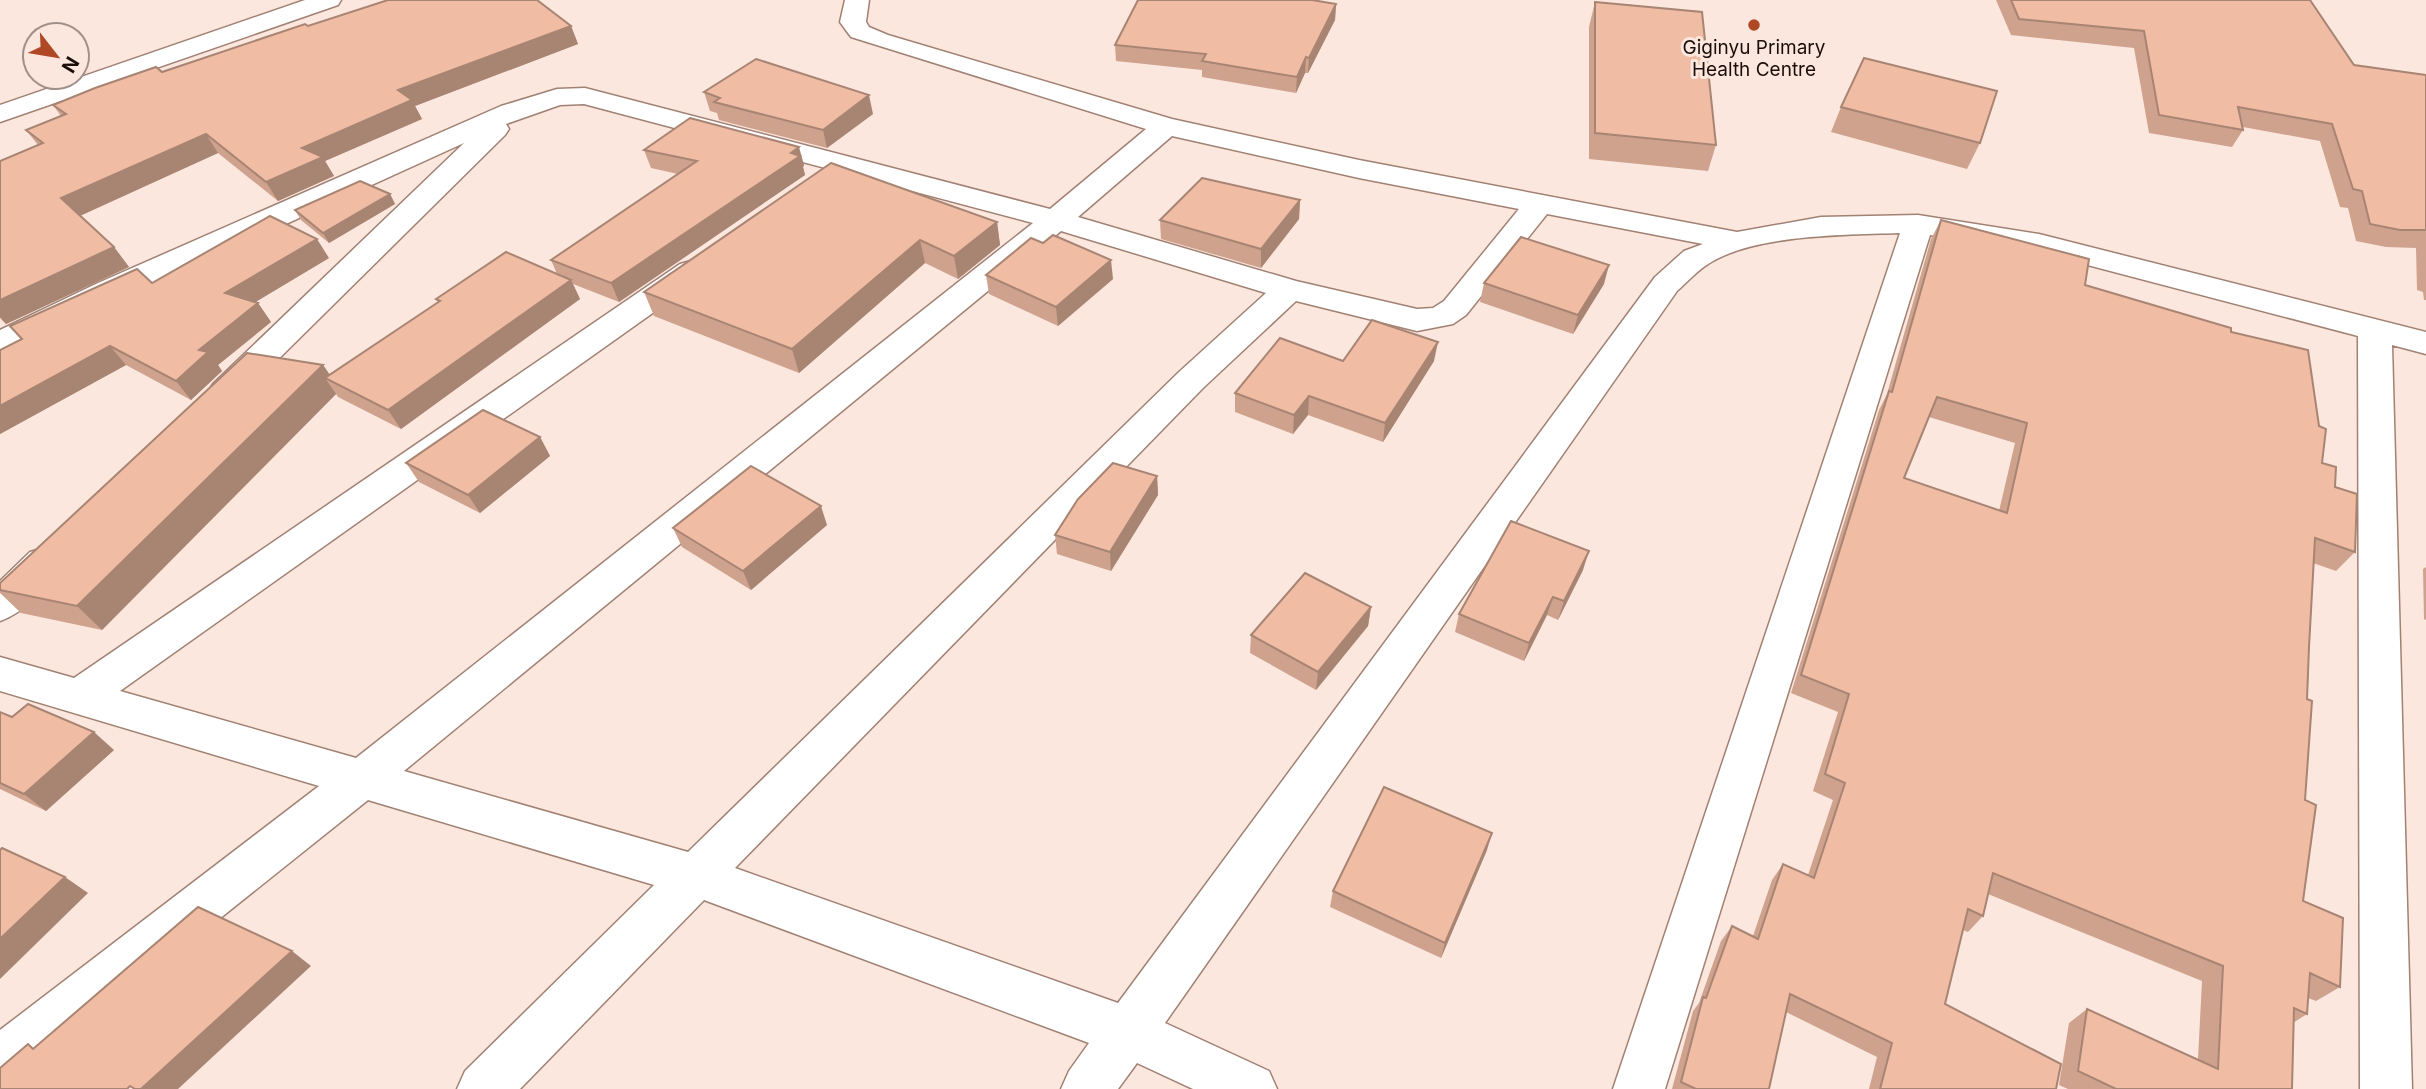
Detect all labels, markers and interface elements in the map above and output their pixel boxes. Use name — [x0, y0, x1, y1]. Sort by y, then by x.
marker: Giginyu Primary Health Centre — [1746, 17, 1762, 33]
north arrow — [21, 21, 91, 91]
place label: Giginyu Primary Health Centre — [1683, 36, 1826, 81]
text: N — [57, 52, 84, 77]

